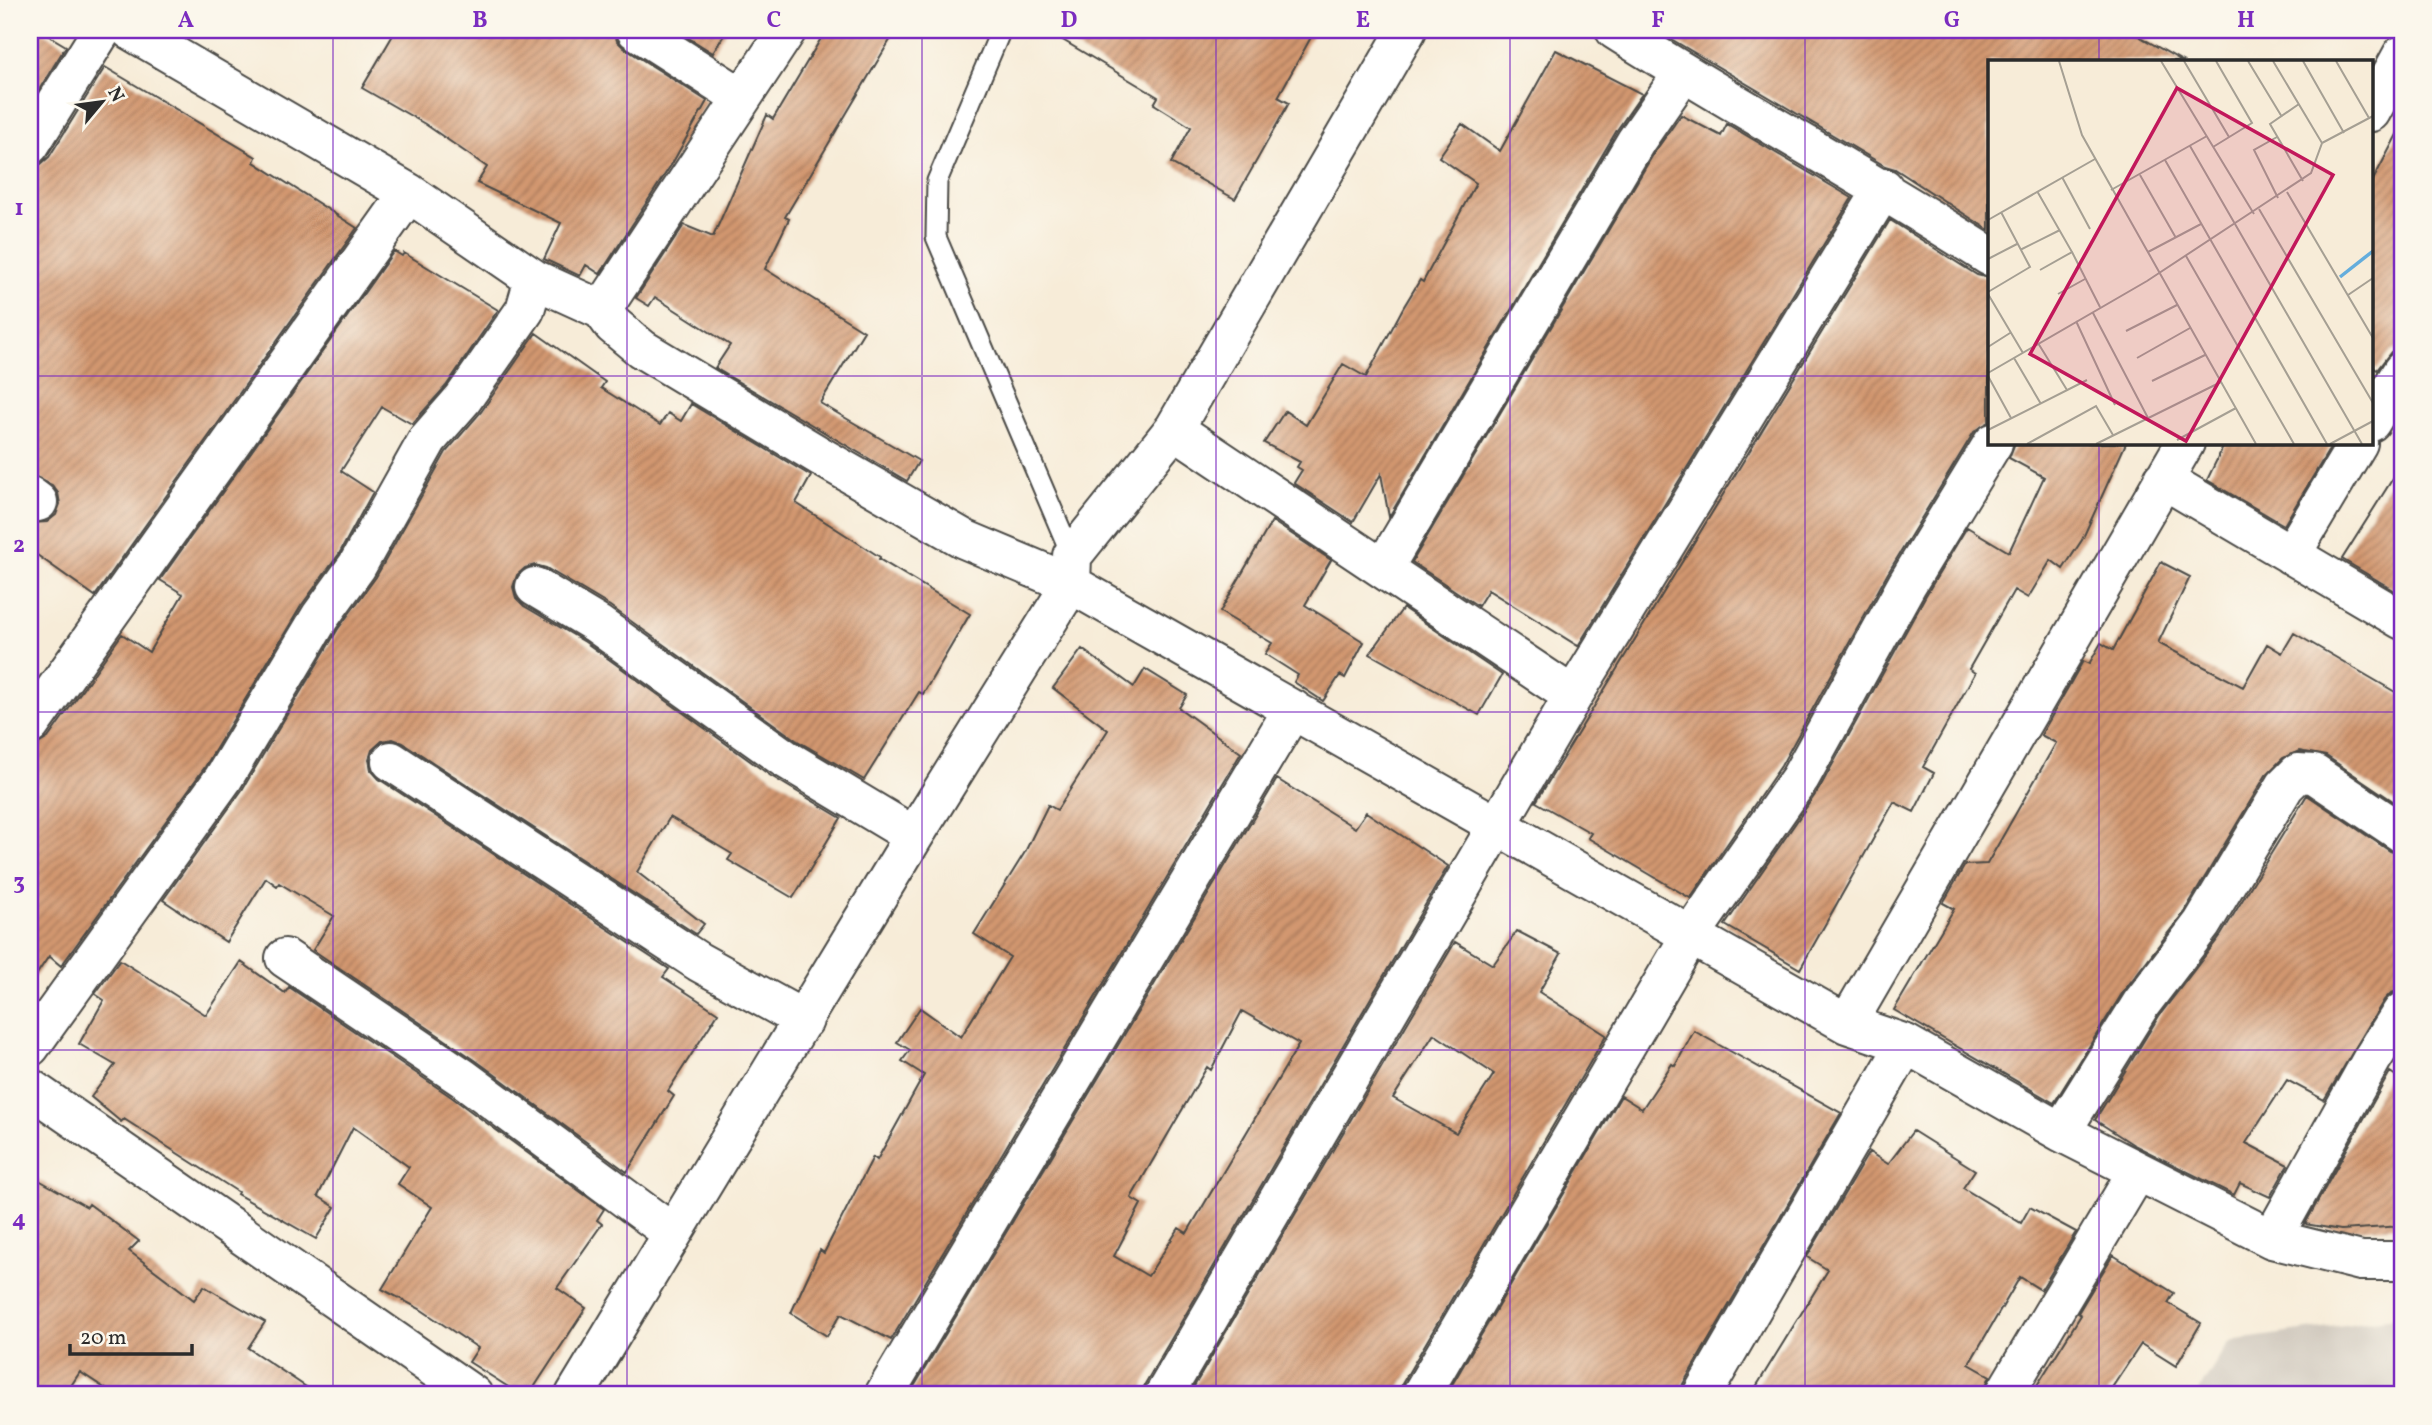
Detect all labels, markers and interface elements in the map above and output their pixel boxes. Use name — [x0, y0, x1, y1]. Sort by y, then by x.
text: A — [178, 5, 194, 37]
text: B — [472, 5, 488, 37]
text: C — [767, 5, 781, 37]
text: D — [1061, 5, 1078, 37]
text: E — [1356, 5, 1370, 37]
text: F — [1651, 5, 1665, 37]
text: G — [1944, 5, 1960, 37]
text: H — [2237, 5, 2255, 37]
inset map — [1988, 60, 2372, 444]
north arrow — [66, 66, 136, 136]
text: N — [100, 82, 130, 107]
text: 1 — [14, 193, 24, 225]
text: 2 — [13, 530, 25, 562]
text: 3 — [13, 867, 25, 899]
text: 4 — [12, 1204, 26, 1236]
scale bar — [70, 1313, 192, 1357]
text: 20 m — [80, 1324, 126, 1353]

